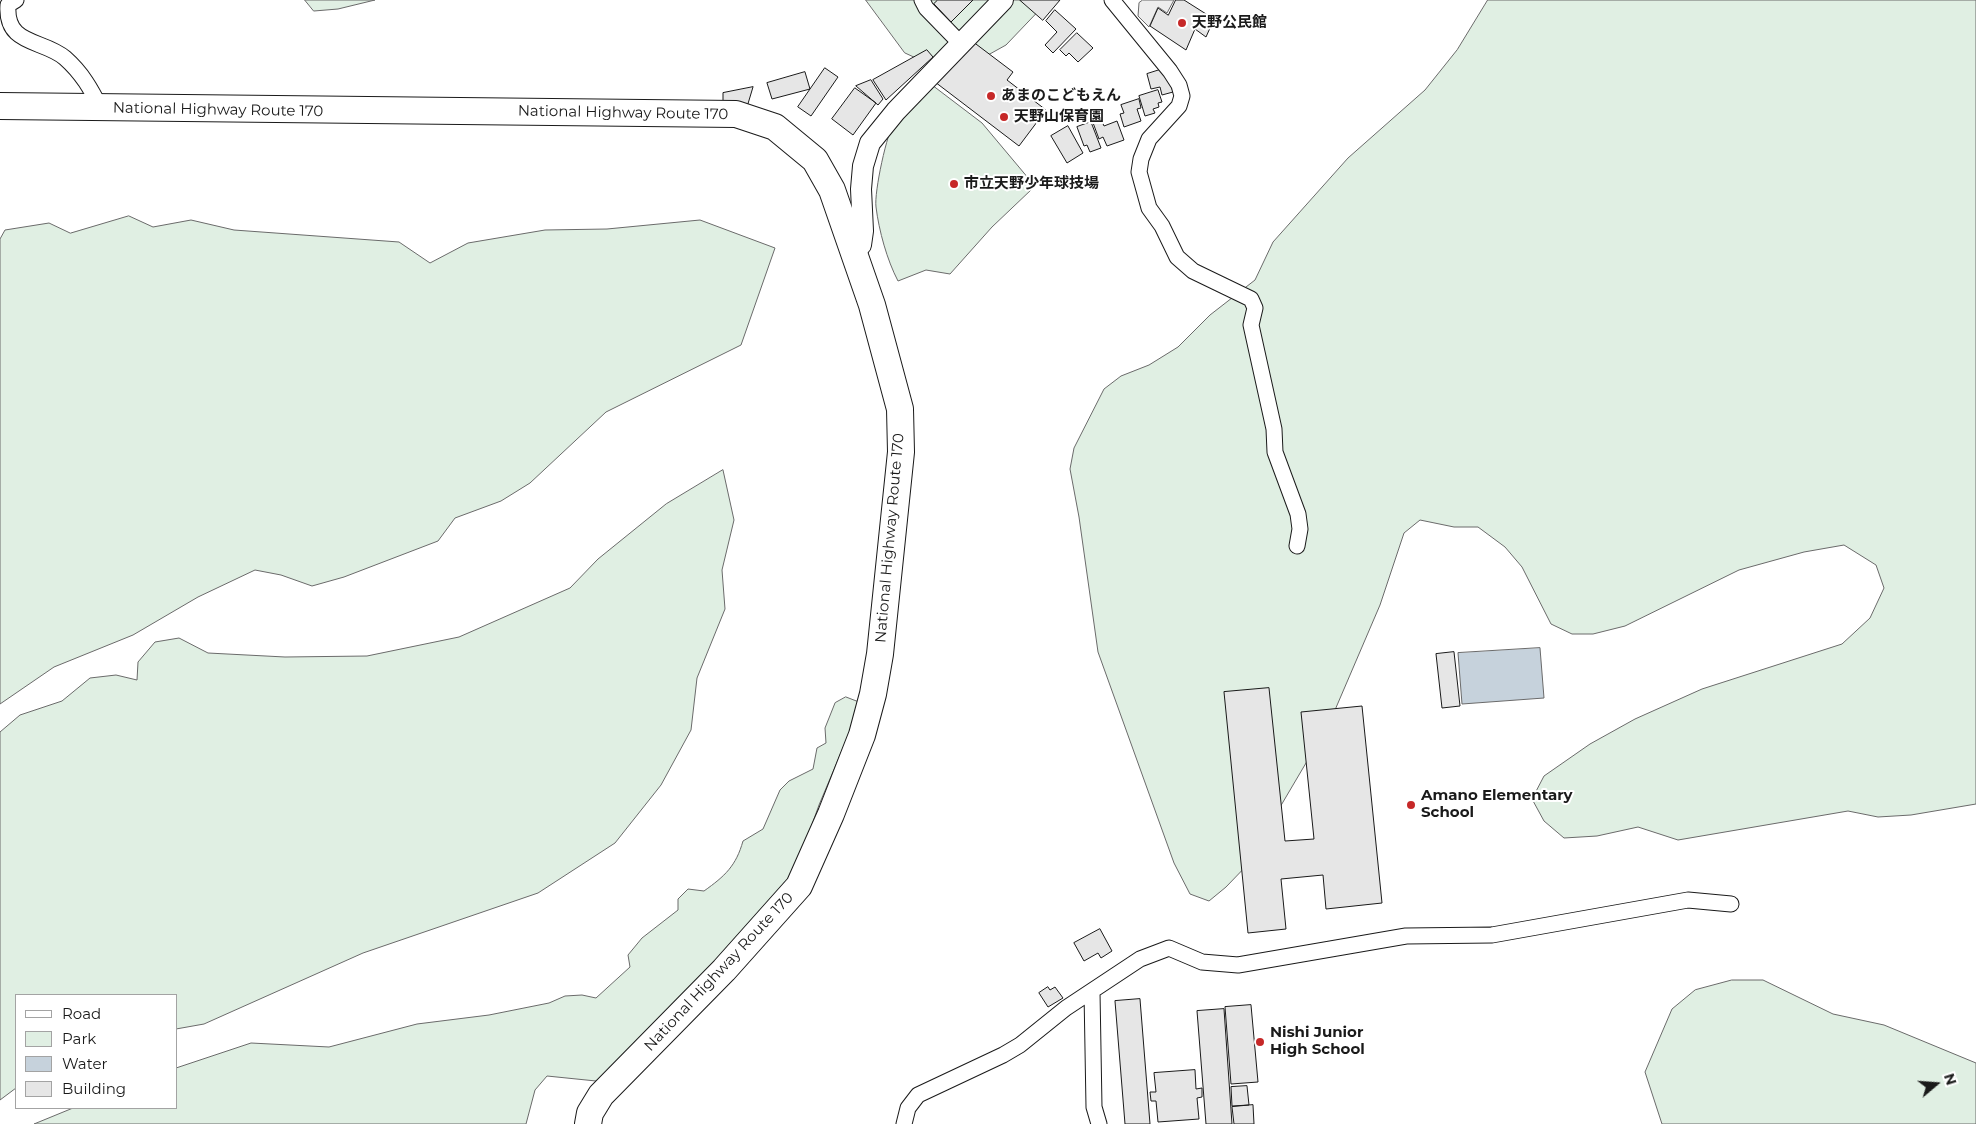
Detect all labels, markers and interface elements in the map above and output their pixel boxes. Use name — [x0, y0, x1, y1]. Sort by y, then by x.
place label: 天野公民館 — [1192, 14, 1267, 32]
marker: 天野公民館 — [1176, 17, 1188, 29]
place label: あまのこどもえん — [1001, 87, 1121, 105]
marker: あまのこどもえん — [985, 90, 997, 102]
street label: National Highway Route 170 — [113, 99, 323, 121]
street label: National Highway Route 170 — [518, 102, 728, 124]
place label: 天野山保育園 — [1014, 108, 1104, 126]
marker: 天野山保育園 — [998, 111, 1010, 123]
place label: 市立天野少年球技場 — [964, 175, 1099, 193]
marker: 市立天野少年球技場 — [948, 178, 960, 190]
street label: National Highway Route 170 — [872, 432, 908, 644]
place label: Amano Elementary School — [1421, 787, 1573, 822]
marker: Amano Elementary School — [1405, 799, 1417, 811]
street label: National Highway Route 170 — [641, 889, 797, 1055]
legend — [15, 994, 178, 1109]
text: Road — [62, 1004, 101, 1023]
place label: Nishi Junior High School — [1270, 1024, 1365, 1059]
text: Park — [62, 1029, 96, 1048]
marker: Nishi Junior High School — [1254, 1036, 1266, 1048]
text: Water — [62, 1054, 108, 1073]
north arrow — [1911, 1059, 1961, 1109]
text: N — [1940, 1071, 1961, 1088]
text: Building — [62, 1079, 126, 1098]

